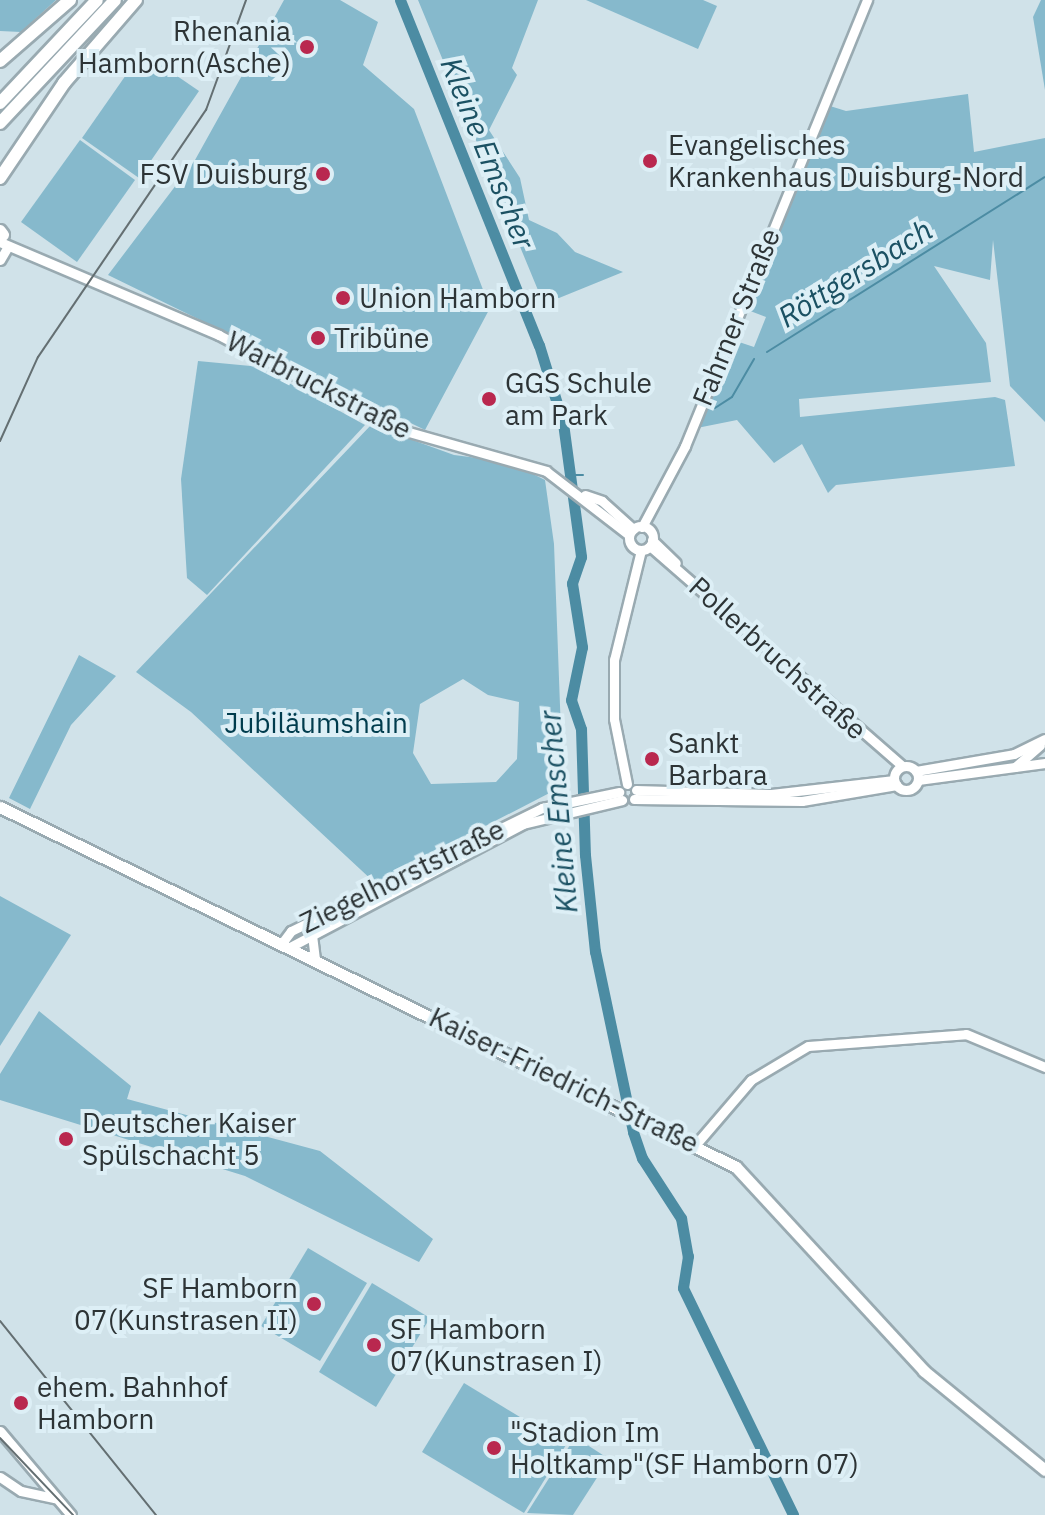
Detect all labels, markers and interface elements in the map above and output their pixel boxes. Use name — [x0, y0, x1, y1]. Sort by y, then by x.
place label: Rhenania Hamborn(Asche) — [78, 14, 291, 80]
marker: Rhenania Hamborn(Asche) — [298, 38, 316, 56]
water label: Kleine Emscher — [433, 52, 543, 254]
place label: Evangelisches Krankenhaus Duisburg-Nord — [668, 128, 1024, 194]
marker: Evangelisches Krankenhaus Duisburg-Nord — [639, 150, 661, 172]
place label: FSV Duisburg — [140, 157, 307, 191]
marker: FSV Duisburg — [314, 165, 332, 183]
water label: Röttgersbach — [771, 211, 939, 335]
street label: Fahrner Straße — [685, 223, 787, 411]
place label: Union Hamborn — [359, 281, 556, 315]
marker: Union Hamborn — [334, 289, 352, 307]
place label: Tribüne — [334, 321, 429, 355]
street label: Warbruckstraße — [221, 324, 417, 446]
marker: Tribüne — [309, 329, 327, 347]
place label: GGS Schule am Park — [505, 366, 652, 432]
marker: GGS Schule am Park — [480, 390, 498, 408]
street label: Pollerbruchstraße — [682, 570, 874, 746]
park label: Jubiläumshain — [224, 706, 408, 740]
water label: Kleine Emscher — [531, 709, 585, 915]
place label: Sankt Barbara — [668, 726, 768, 792]
marker: Sankt Barbara — [643, 750, 661, 768]
street label: Ziegelhorststraße — [294, 812, 510, 940]
street label: Kaiser-Friedrich-Straße — [424, 1000, 704, 1160]
place label: Deutscher Kaiser Spülschacht 5 — [82, 1106, 296, 1172]
marker: Deutscher Kaiser Spülschacht 5 — [57, 1130, 75, 1148]
place label: SF Hamborn 07(Kunstrasen II) — [74, 1271, 298, 1337]
marker: SF Hamborn 07(Kunstrasen II) — [305, 1295, 323, 1313]
place label: SF Hamborn 07(Kunstrasen I) — [390, 1312, 603, 1378]
marker: SF Hamborn 07(Kunstrasen I) — [365, 1336, 383, 1354]
place label: ehem. Bahnhof Hamborn — [37, 1370, 228, 1436]
marker: ehem. Bahnhof Hamborn — [12, 1394, 30, 1412]
place label: "Stadion Im Holtkamp"(SF Hamborn 07) — [510, 1415, 859, 1481]
marker: "Stadion Im Holtkamp"(SF Hamborn 07) — [485, 1439, 503, 1457]

